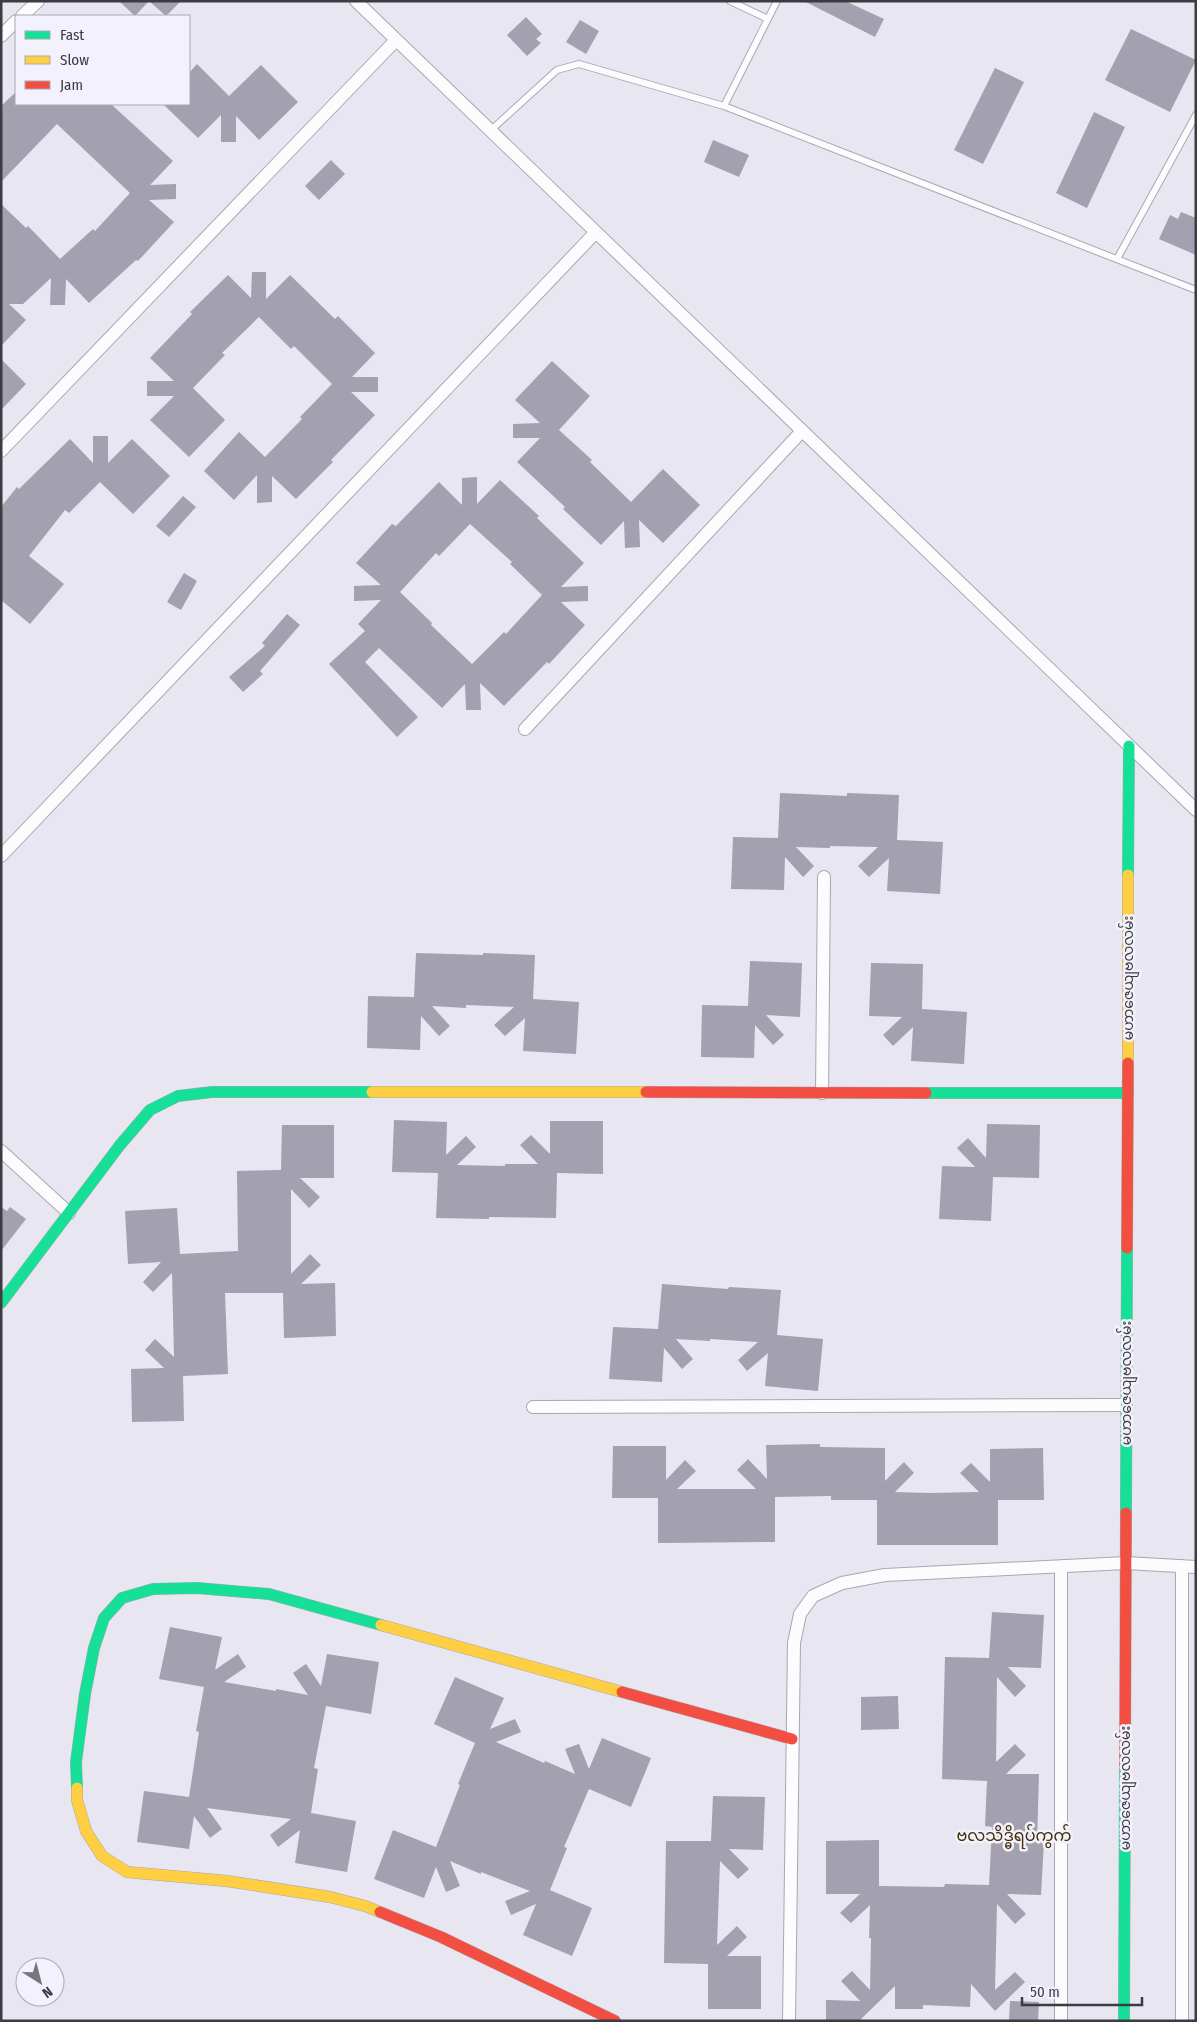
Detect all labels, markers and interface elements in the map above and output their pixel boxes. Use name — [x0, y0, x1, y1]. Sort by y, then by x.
legend — [15, 15, 190, 105]
text: Fast — [60, 26, 84, 44]
text: Slow — [60, 51, 89, 69]
text: Jam — [60, 76, 83, 94]
street label: မဟာဇေယျဗလလမ်း — [1118, 916, 1140, 1040]
street label: မဟာဇေယျဗလလမ်း — [1116, 1321, 1138, 1445]
street label: မဟာဇေယျဗလလမ်း — [1115, 1726, 1137, 1850]
district label: ဗလသိဒ္ဓိရပ်ကွက် — [957, 1824, 1071, 1849]
north arrow — [15, 1957, 65, 2007]
scale bar — [1022, 1974, 1142, 2006]
text: N — [39, 1983, 56, 2001]
text: 50 m — [1030, 1983, 1060, 2001]

